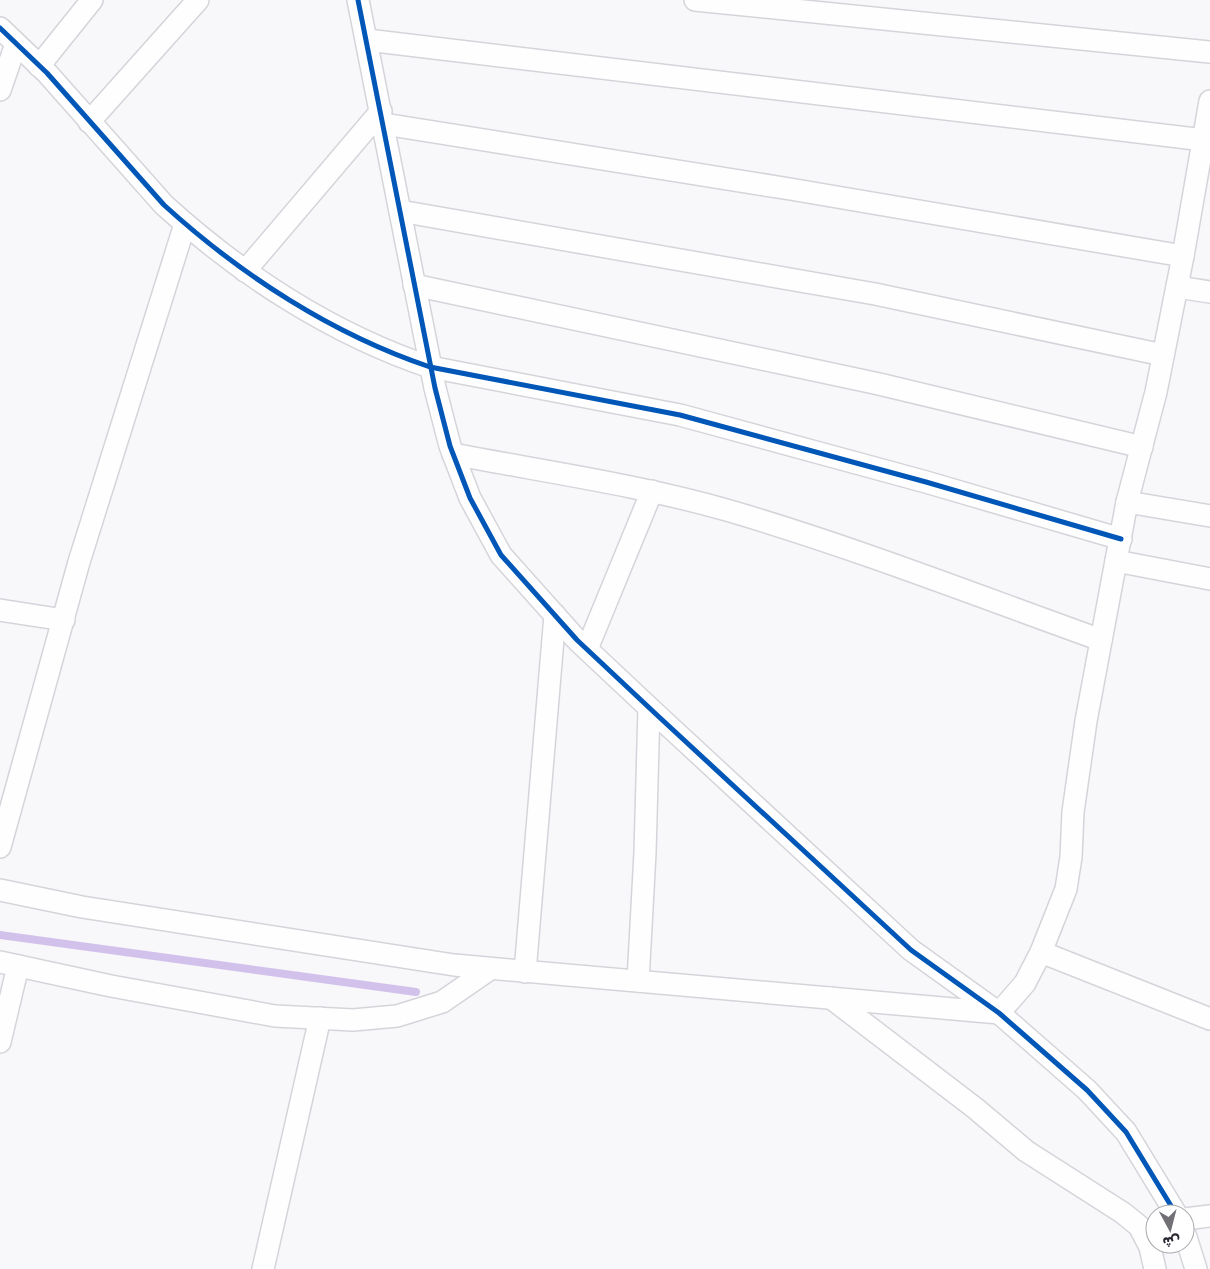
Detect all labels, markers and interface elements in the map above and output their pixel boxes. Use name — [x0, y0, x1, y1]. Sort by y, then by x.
north arrow — [1145, 1204, 1195, 1254]
text: ش — [1161, 1232, 1181, 1251]

